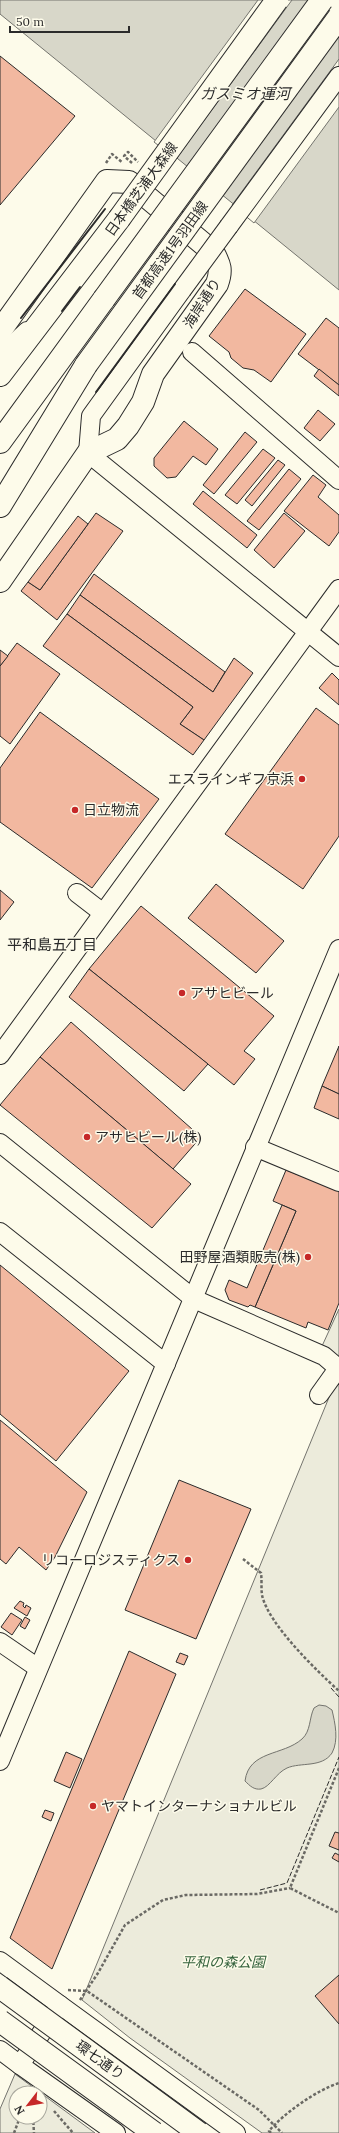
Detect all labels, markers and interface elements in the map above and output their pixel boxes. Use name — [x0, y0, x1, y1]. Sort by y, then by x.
scale bar — [10, 8, 129, 34]
text: 50 m — [16, 14, 44, 29]
water label: ガスミオ運河 — [200, 84, 293, 103]
street label: 日本橋芝浦大森線 — [101, 138, 181, 240]
street label: 首都高速1号羽田線 — [128, 197, 212, 303]
street label: 海岸通り — [179, 275, 225, 331]
place label: エスラインギフ京浜 — [168, 770, 294, 788]
marker: エスラインギフ京浜 — [297, 774, 307, 784]
place label: 日立物流 — [83, 801, 139, 819]
marker: 日立物流 — [70, 805, 80, 815]
district label: 平和島五丁目 — [7, 935, 97, 954]
place label: アサヒビール — [190, 984, 274, 1002]
marker: アサヒビール — [177, 988, 187, 998]
place label: アサヒビール(株) — [95, 1128, 202, 1146]
marker: アサヒビール(株) — [82, 1132, 92, 1142]
place label: 田野屋酒類販売(株) — [179, 1248, 300, 1266]
marker: 田野屋酒類販売(株) — [303, 1252, 313, 1262]
place label: リコーロジスティクス — [41, 1551, 180, 1569]
marker: リコーロジスティクス — [183, 1555, 193, 1565]
place label: ヤマトインターナショナルビル — [101, 1797, 297, 1815]
marker: ヤマトインターナショナルビル — [88, 1801, 98, 1811]
park label: 平和の森公園 — [181, 1953, 267, 1971]
street label: 環七通り — [72, 2036, 128, 2084]
north arrow — [8, 2085, 48, 2125]
text: N — [11, 2102, 28, 2117]

